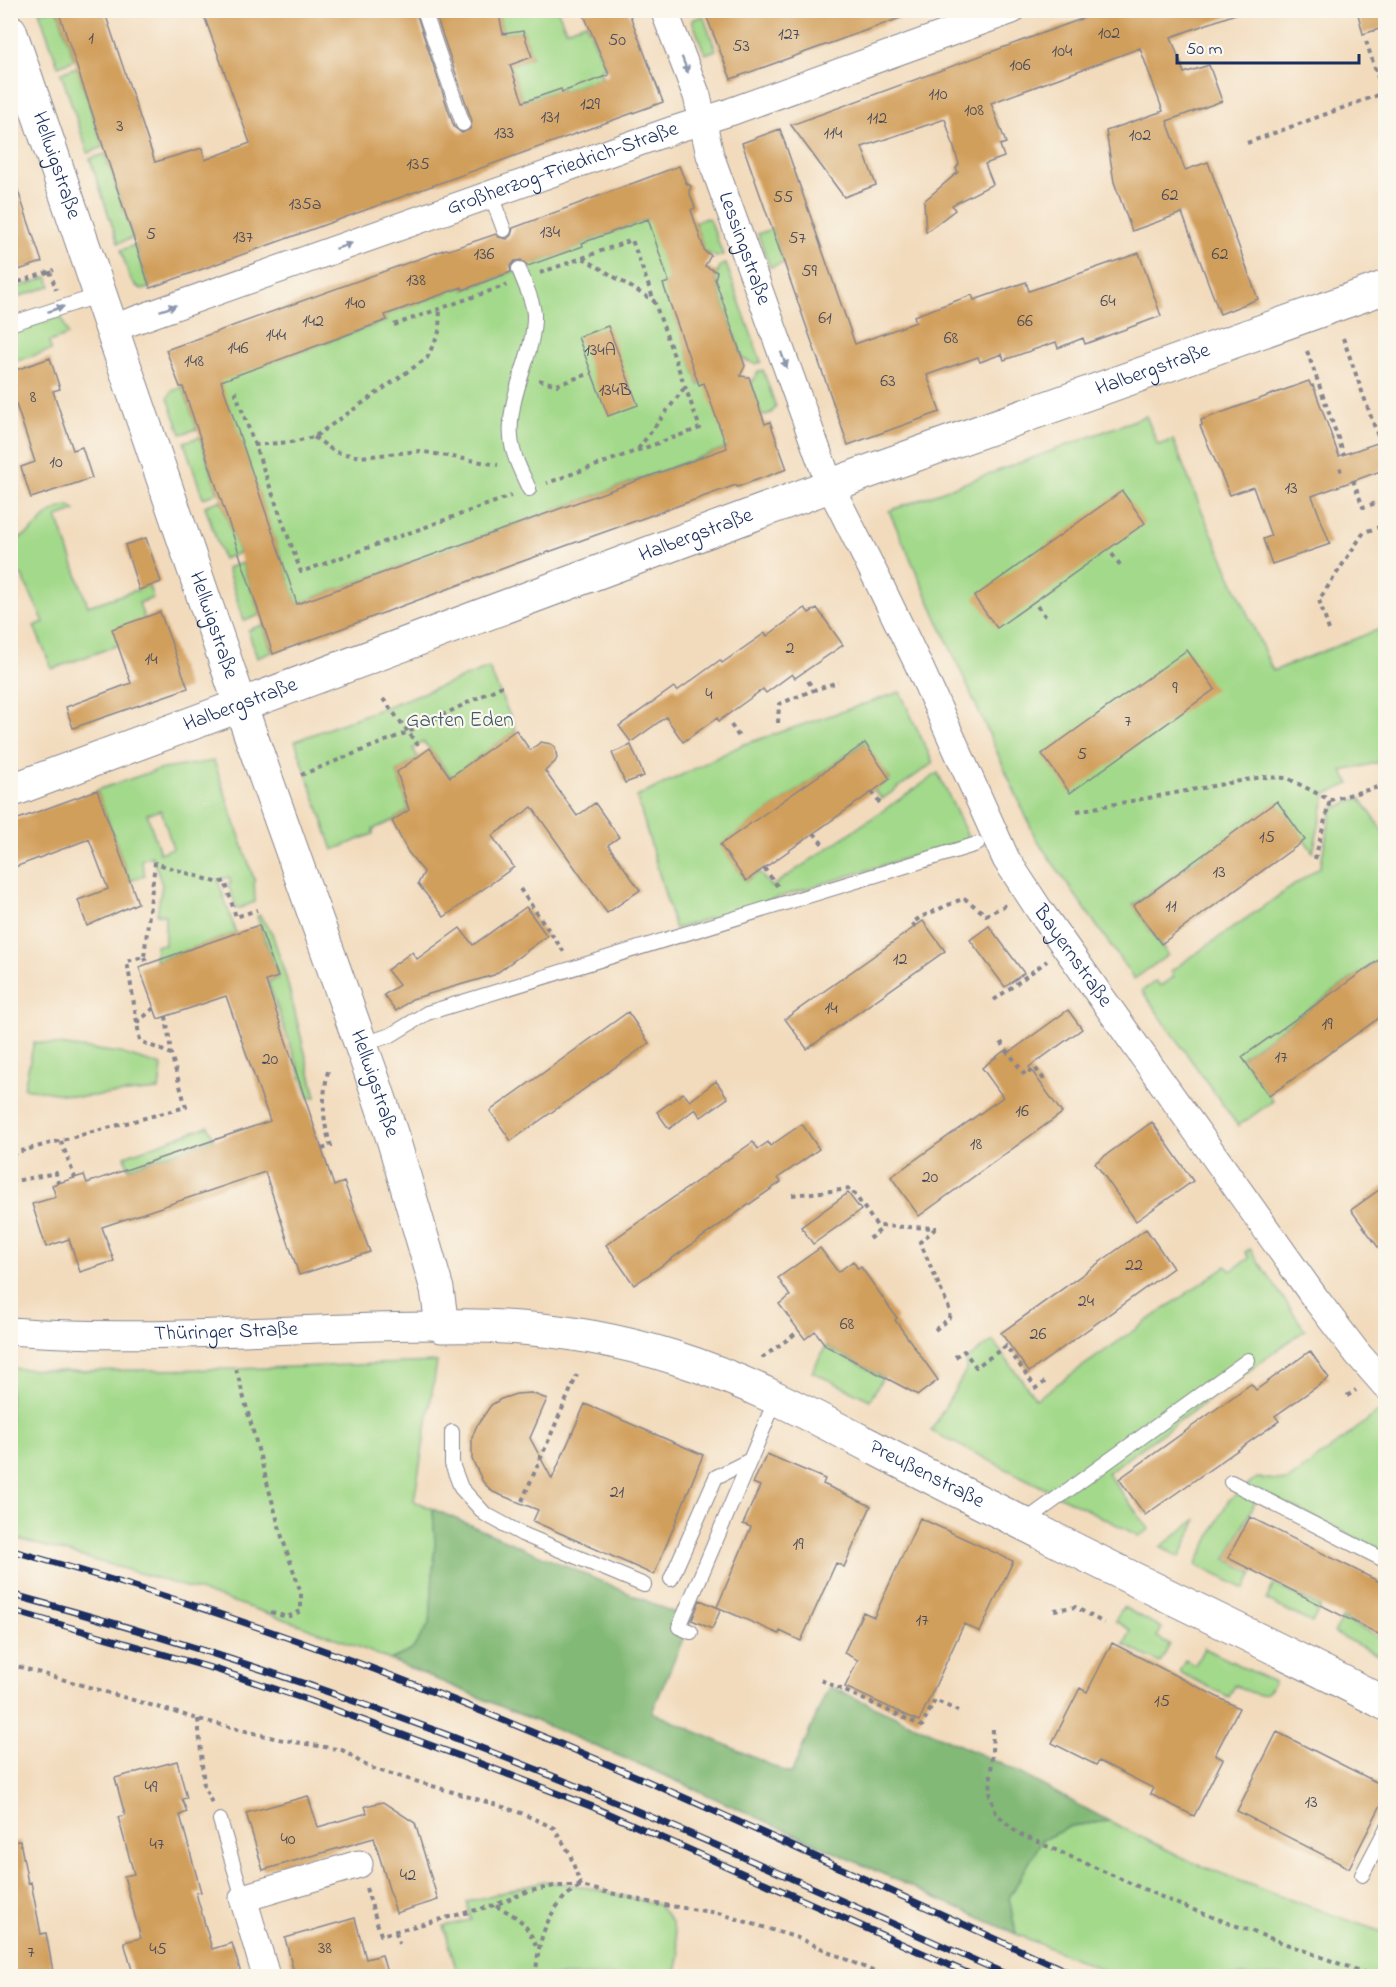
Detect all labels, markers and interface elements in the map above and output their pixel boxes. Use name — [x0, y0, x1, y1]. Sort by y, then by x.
house number: 102 — [1098, 21, 1120, 47]
house number: 127 — [778, 22, 801, 48]
house number: 1 — [88, 26, 94, 52]
scale bar — [1177, 27, 1358, 65]
house number: 50 — [608, 28, 626, 54]
house number: 53 — [732, 34, 750, 60]
text: 50 m — [1186, 37, 1223, 63]
house number: 104 — [1052, 39, 1073, 65]
house number: 106 — [1009, 53, 1031, 79]
one-way arrow — [681, 56, 690, 74]
house number: 110 — [928, 82, 948, 108]
house number: 129 — [580, 92, 601, 118]
house number: 108 — [964, 98, 984, 124]
house number: 131 — [541, 105, 560, 131]
house number: 112 — [867, 106, 887, 132]
street label: Hellwigstraße — [24, 108, 88, 224]
house number: 3 — [116, 114, 124, 140]
street label: Großherzog-Friedrich-Straße — [443, 114, 683, 224]
house number: 133 — [494, 121, 514, 147]
house number: 114 — [824, 121, 843, 147]
house number: 102 — [1129, 123, 1151, 149]
house number: 135 — [406, 152, 430, 178]
house number: 62 — [1162, 183, 1178, 209]
house number: 55 — [773, 185, 793, 211]
street label: Lessingstraße — [710, 188, 778, 310]
house number: 135a — [288, 192, 322, 218]
house number: 134 — [540, 220, 561, 246]
house number: 5 — [146, 222, 156, 248]
house number: 137 — [233, 225, 254, 251]
house number: 57 — [788, 226, 806, 252]
one-way arrow — [335, 241, 353, 251]
house number: 136 — [473, 242, 495, 268]
house number: 62 — [1212, 242, 1228, 268]
house number: 59 — [801, 259, 817, 285]
house number: 138 — [406, 268, 426, 294]
house number: 64 — [1100, 289, 1116, 315]
house number: 140 — [345, 291, 366, 317]
one-way arrow — [159, 303, 177, 313]
one-way arrow — [47, 304, 65, 313]
house number: 61 — [818, 306, 832, 332]
house number: 142 — [302, 309, 324, 335]
house number: 66 — [1017, 309, 1033, 335]
house number: 144 — [266, 323, 287, 349]
house number: 68 — [944, 326, 959, 352]
house number: 146 — [227, 336, 249, 362]
street label: Halbergstraße — [1092, 336, 1215, 404]
house number: 134A — [584, 338, 616, 364]
house number: 148 — [184, 349, 204, 375]
one-way arrow — [779, 351, 789, 369]
house number: 63 — [880, 369, 896, 395]
house number: 134B — [599, 378, 631, 404]
house number: 8 — [30, 385, 37, 411]
house number: 10 — [49, 450, 63, 476]
house number: 13 — [1284, 476, 1298, 502]
street label: Halbergstraße — [635, 501, 758, 571]
street label: Hellwigstraße — [181, 568, 246, 684]
house number: 2 — [786, 636, 795, 662]
house number: 14 — [144, 647, 158, 673]
street label: Halbergstraße — [179, 670, 302, 740]
house number: 9 — [1172, 676, 1178, 702]
house number: 4 — [705, 682, 713, 708]
park label: Garten Eden — [406, 706, 514, 736]
house number: 7 — [1124, 709, 1132, 735]
house number: 5 — [1077, 742, 1087, 768]
house number: 15 — [1259, 825, 1275, 851]
house number: 13 — [1212, 860, 1226, 886]
house number: 11 — [1165, 894, 1177, 920]
street label: Bayernstraße — [1025, 898, 1119, 1014]
house number: 12 — [893, 947, 907, 973]
house number: 14 — [824, 996, 838, 1022]
house number: 19 — [1321, 1012, 1333, 1038]
street label: Hellwigstraße — [342, 1026, 407, 1142]
house number: 17 — [1274, 1045, 1288, 1071]
house number: 20 — [262, 1047, 279, 1073]
house number: 16 — [1015, 1099, 1029, 1125]
house number: 18 — [970, 1132, 982, 1158]
house number: 20 — [922, 1165, 939, 1191]
house number: 22 — [1125, 1253, 1143, 1279]
house number: 24 — [1078, 1289, 1095, 1315]
house number: 68 — [840, 1312, 855, 1338]
street label: Thüringer Straße — [154, 1315, 299, 1350]
house number: 26 — [1030, 1322, 1047, 1348]
street label: Preußenstraße — [864, 1433, 990, 1517]
house number: 21 — [610, 1480, 625, 1506]
house number: 19 — [792, 1532, 804, 1558]
house number: 17 — [915, 1608, 929, 1634]
house number: 15 — [1154, 1689, 1170, 1715]
house number: 49 — [145, 1775, 158, 1801]
house number: 13 — [1304, 1790, 1318, 1816]
house number: 40 — [280, 1827, 296, 1853]
house number: 47 — [150, 1832, 165, 1858]
house number: 42 — [400, 1863, 416, 1889]
house number: 38 — [318, 1936, 332, 1962]
house number: 45 — [149, 1937, 167, 1963]
house number: 7 — [27, 1940, 35, 1966]

